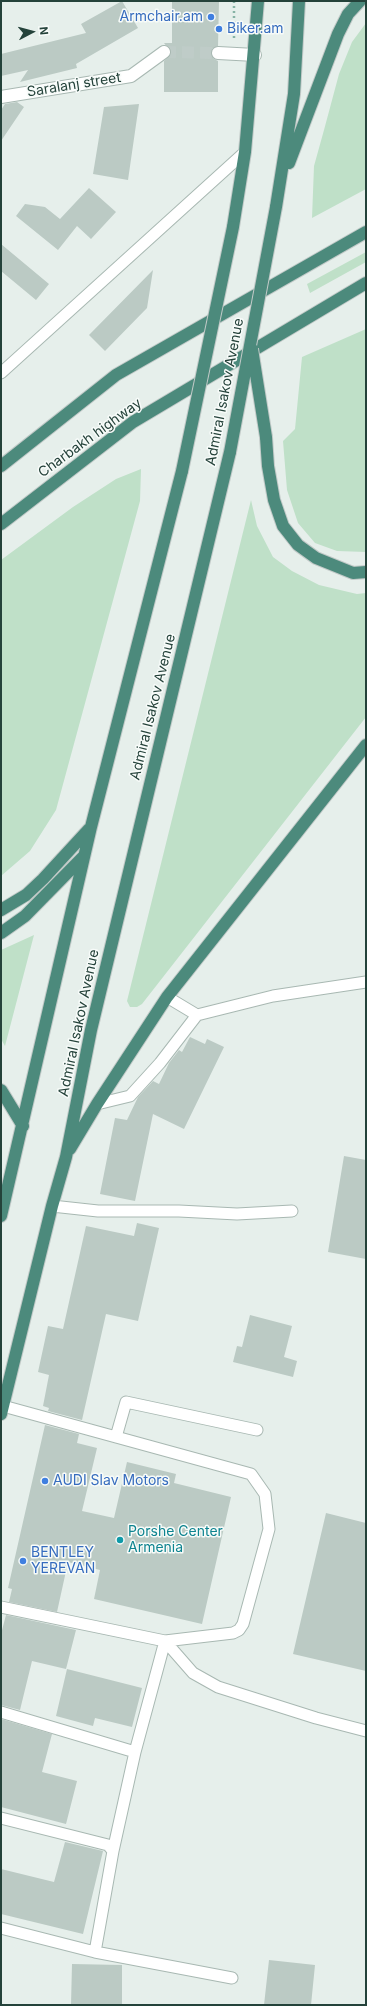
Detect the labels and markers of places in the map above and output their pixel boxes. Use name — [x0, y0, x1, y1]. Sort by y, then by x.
place label: Armchair.am — [120, 9, 203, 25]
marker: Armchair.am — [206, 12, 216, 22]
place label: Biker.am — [227, 21, 284, 37]
marker: Biker.am — [214, 24, 224, 34]
place label: AUDI Slav Motors — [53, 1473, 169, 1489]
marker: AUDI Slav Motors — [40, 1476, 50, 1486]
place label: Porshe Center Armenia — [128, 1524, 223, 1556]
marker: Porshe Center Armenia — [115, 1535, 125, 1545]
place label: BENTLEY YEREVAN — [31, 1545, 95, 1578]
marker: BENTLEY YEREVAN — [18, 1556, 28, 1566]

